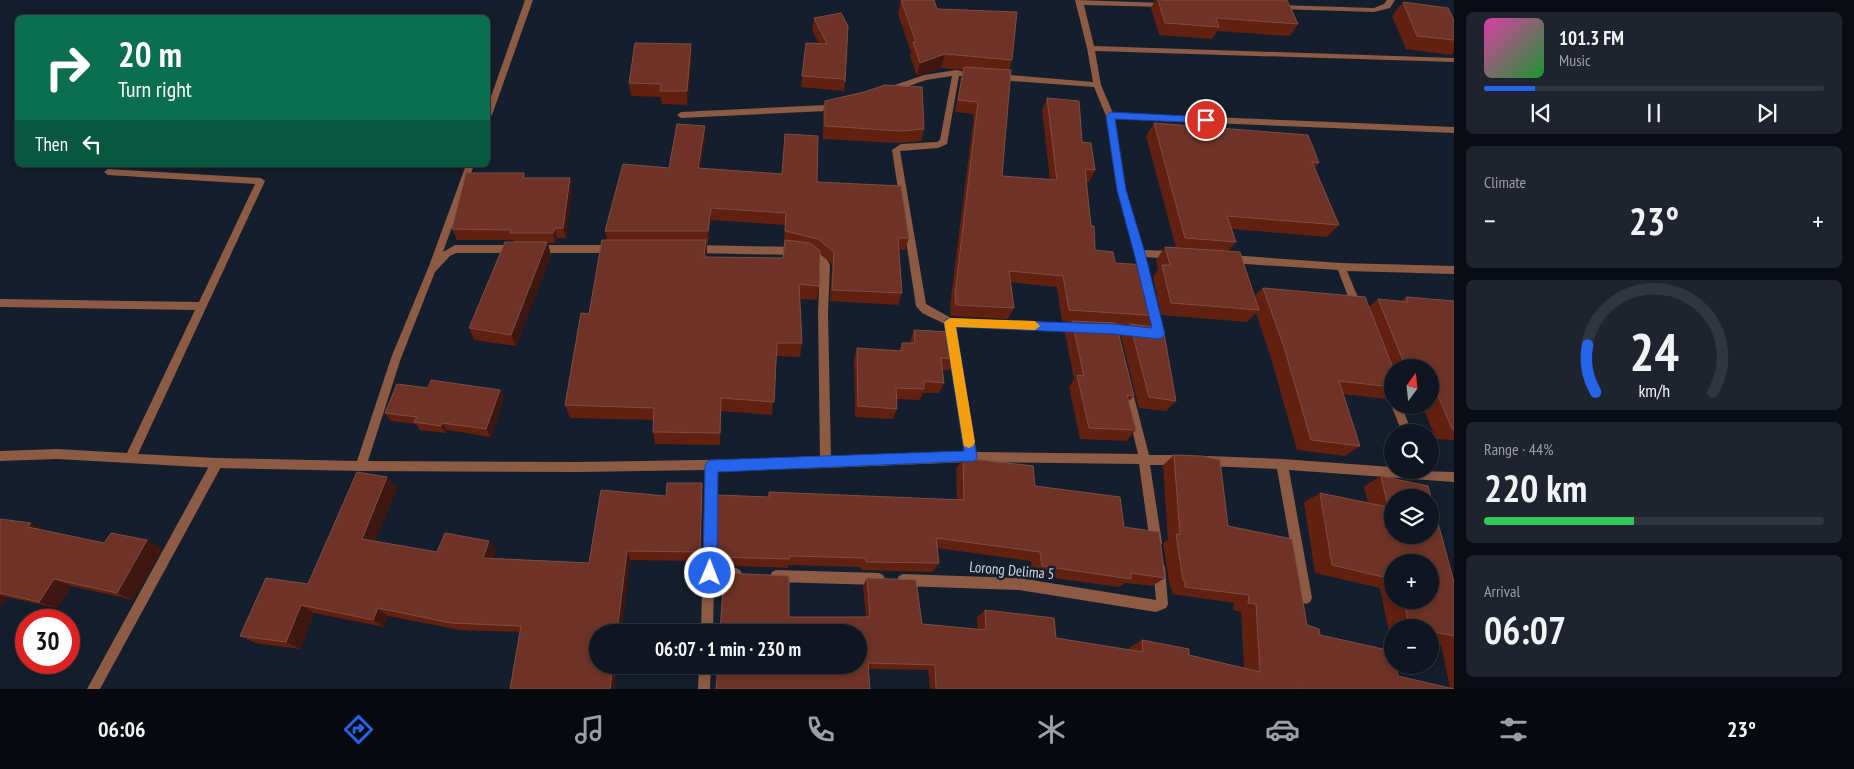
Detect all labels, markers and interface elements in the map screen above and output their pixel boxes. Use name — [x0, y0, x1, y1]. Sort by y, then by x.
text: 101.3 FM — [1559, 26, 1624, 50]
text: 20 m — [118, 31, 182, 77]
icon: right — [35, 35, 100, 100]
text: Music — [1559, 50, 1591, 70]
text: Turn right — [118, 75, 192, 103]
pin — [1185, 99, 1227, 141]
icon: previous — [1527, 99, 1555, 127]
icon: pause — [1640, 99, 1668, 127]
icon: next — [1753, 99, 1781, 127]
icon: arrive — [1192, 106, 1220, 134]
icon: left — [78, 130, 106, 158]
text: Then — [35, 132, 68, 156]
text: Climate — [1484, 172, 1526, 192]
text: 23° — [1629, 196, 1679, 245]
text: − — [1484, 202, 1496, 239]
text: + — [1812, 202, 1824, 239]
text: 24 — [1629, 318, 1679, 385]
north arrow — [1384, 359, 1439, 414]
map controls — [1384, 359, 1439, 674]
text: km/h — [1638, 379, 1670, 402]
button: search — [1384, 424, 1439, 479]
text: Range · 44% — [1484, 439, 1553, 459]
text: 220 km — [1484, 463, 1587, 512]
button: layers — [1384, 489, 1439, 544]
position arrow — [683, 546, 735, 598]
button: + — [1384, 554, 1439, 609]
street label: Lorong Delima 5 — [969, 557, 1055, 583]
text: Arrival — [1484, 581, 1520, 601]
text: 06:07 — [1484, 605, 1566, 654]
speed limit sign: 30 — [15, 609, 80, 674]
button: − — [1384, 619, 1439, 674]
text: 06:07 · 1 min · 230 m — [655, 637, 801, 661]
icon: directions — [341, 712, 376, 747]
icon: music — [572, 712, 607, 747]
icon: phone — [803, 712, 838, 747]
icon: climate — [1034, 712, 1069, 747]
icon: car — [1265, 712, 1300, 747]
icon: filters — [1496, 712, 1531, 747]
text: 06:06 — [98, 715, 146, 743]
text: 23° — [1727, 715, 1756, 743]

